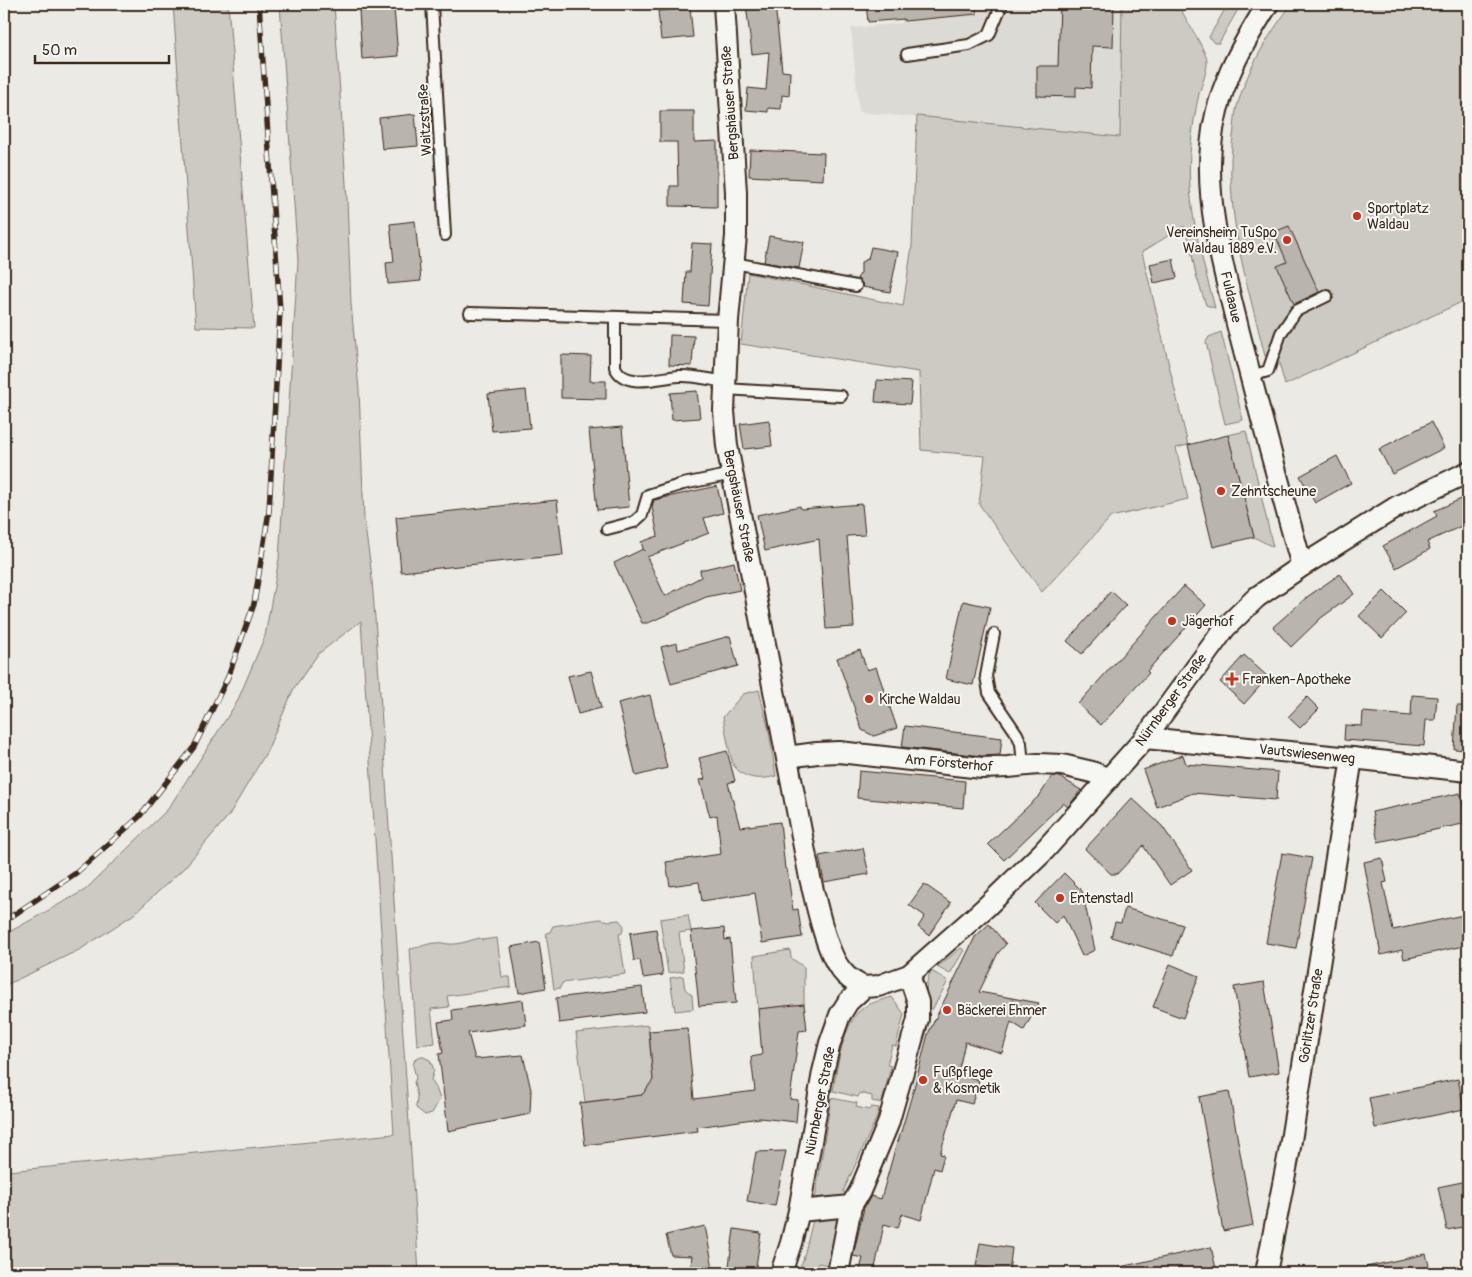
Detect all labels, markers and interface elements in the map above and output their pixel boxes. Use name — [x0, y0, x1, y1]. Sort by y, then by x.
scale bar — [35, 32, 169, 64]
text: 50 m — [42, 41, 77, 60]
street label: Bergshäuser Straße — [718, 45, 742, 161]
street label: Waitzstraße — [415, 84, 435, 156]
place label: Sportplatz Waldau — [1367, 200, 1429, 233]
marker: Sportplatz Waldau — [1351, 210, 1363, 222]
place label: Vereinsheim TuSpo Waldau 1889 e.V. — [1166, 224, 1277, 257]
marker: Vereinsheim TuSpo Waldau 1889 e.V. — [1281, 234, 1293, 246]
street label: Fuldaaue — [1217, 270, 1245, 325]
street label: Bergshäuser Straße — [720, 448, 758, 564]
place label: Zehntscheune — [1231, 483, 1316, 500]
marker: Zehntscheune — [1215, 485, 1227, 497]
place label: Jägerhof — [1182, 613, 1234, 630]
marker: Jägerhof — [1166, 615, 1178, 627]
street label: Nürnberger Straße — [1132, 650, 1210, 750]
place label: Franken-Apotheke — [1242, 671, 1351, 688]
marker: Franken-Apotheke — [1226, 673, 1238, 685]
place label: Kirche Waldau — [879, 691, 960, 708]
marker: Kirche Waldau — [863, 693, 875, 705]
street label: Vautswiesenweg — [1258, 740, 1356, 768]
street label: Am Försterhof — [904, 751, 994, 775]
place label: Entenstadl — [1070, 890, 1134, 907]
marker: Entenstadl — [1054, 892, 1066, 904]
street label: Görlitzer Straße — [1295, 967, 1327, 1064]
place label: Bäckerei Ehmer — [957, 1002, 1047, 1019]
marker: Bäckerei Ehmer — [941, 1004, 953, 1016]
street label: Nürnberger Straße — [801, 1045, 839, 1157]
place label: Fußpflege & Kosmetik — [933, 1064, 1000, 1097]
marker: Fußpflege & Kosmetik — [917, 1074, 929, 1086]

